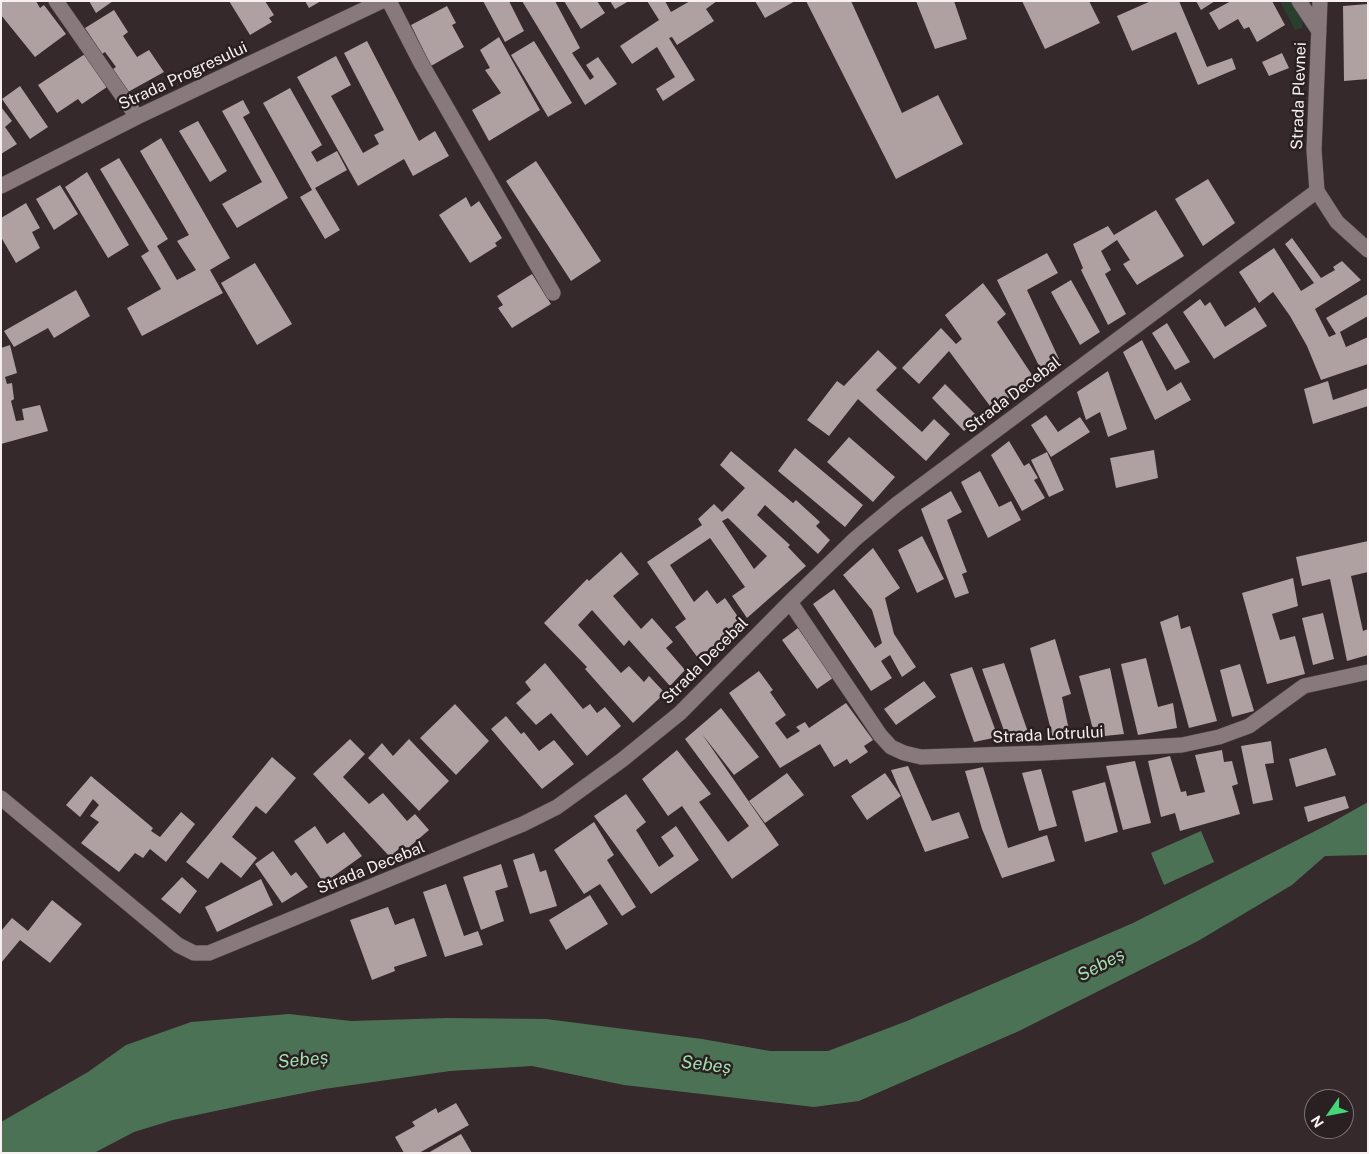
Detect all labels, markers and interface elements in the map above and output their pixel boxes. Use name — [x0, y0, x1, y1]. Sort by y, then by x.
street label: Strada Progresului — [116, 38, 250, 114]
street label: Strada Plevnei — [1288, 42, 1310, 150]
street label: Strada Decebal — [961, 353, 1065, 437]
street label: Strada Decebal — [658, 614, 752, 708]
street label: Strada Lotrului — [992, 723, 1104, 747]
street label: Strada Decebal — [314, 838, 428, 898]
water label: Sebeș — [1074, 944, 1128, 986]
water label: Sebeș — [277, 1047, 329, 1073]
water label: Sebeș — [680, 1051, 732, 1079]
north arrow — [1304, 1089, 1354, 1139]
text: N — [1308, 1113, 1327, 1131]

